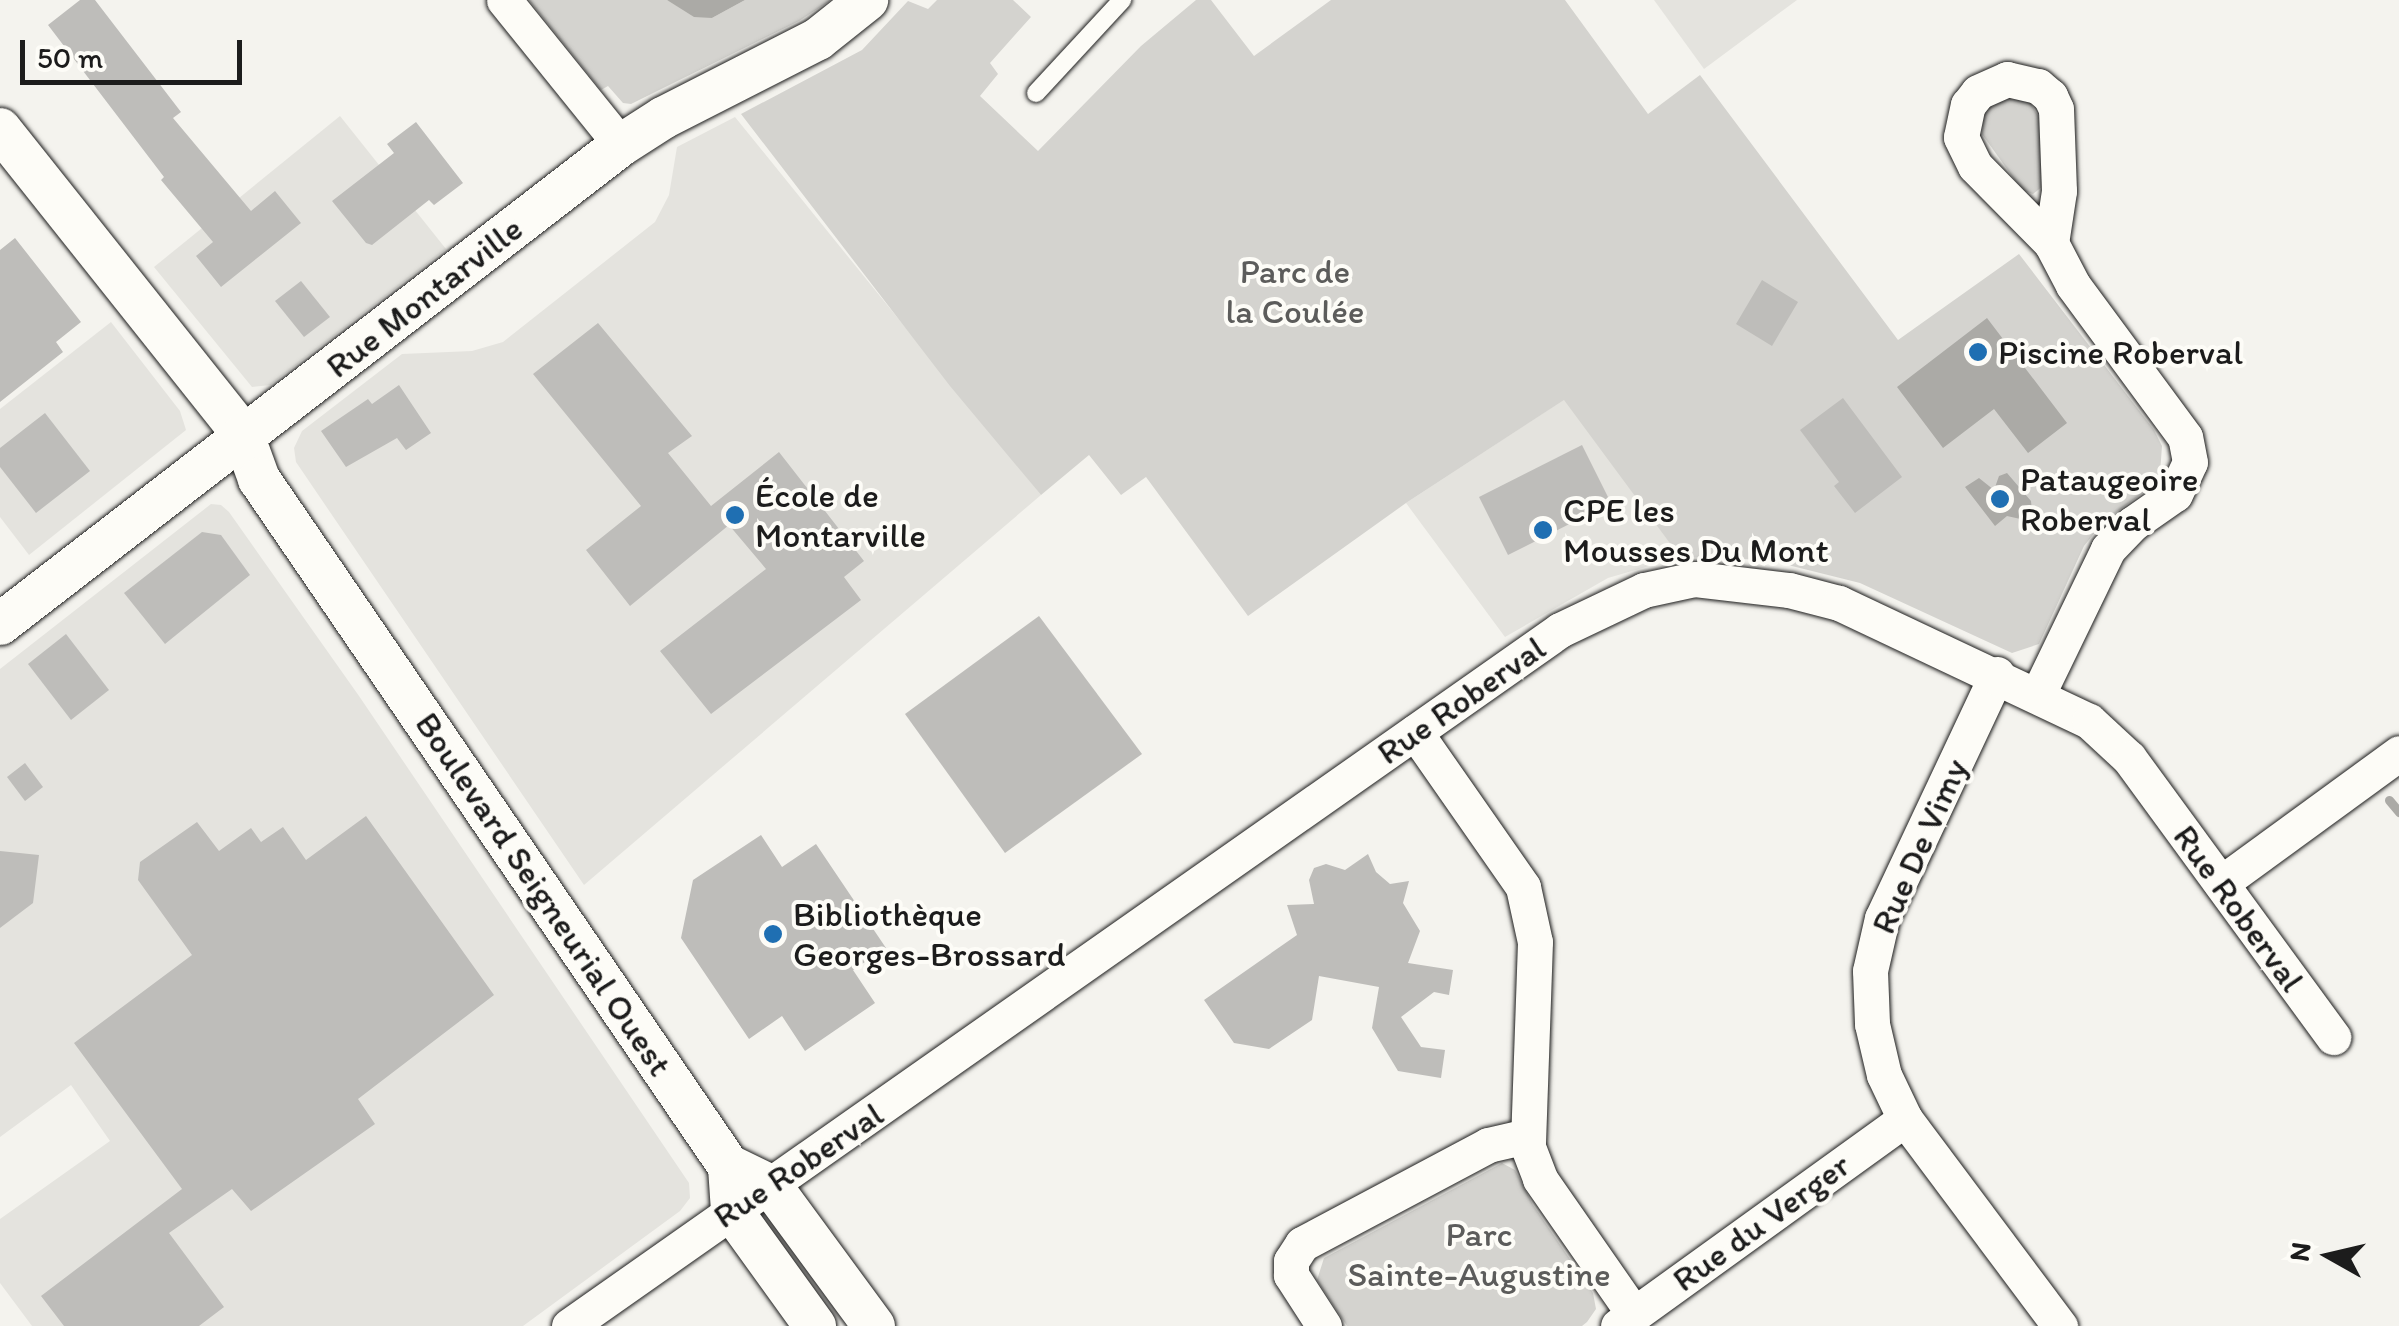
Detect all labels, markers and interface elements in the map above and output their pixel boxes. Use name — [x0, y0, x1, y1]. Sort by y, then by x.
scale bar — [25, 20, 248, 82]
text: 50 m — [37, 39, 103, 76]
street label: Rue Montarville — [318, 208, 530, 386]
park label: Parc de la Coulée — [1225, 250, 1365, 332]
place label: Piscine Roberval — [1998, 331, 2243, 373]
marker: Piscine Roberval — [1967, 341, 1989, 363]
place label: Pataugeoire Roberval — [2020, 458, 2198, 540]
place label: École de Montarville — [755, 474, 926, 556]
marker: Pataugeoire Roberval — [1989, 488, 2011, 510]
place label: CPE les Mousses Du Mont — [1563, 489, 1828, 571]
marker: École de Montarville — [724, 504, 746, 526]
marker: CPE les Mousses Du Mont — [1532, 519, 1554, 541]
street label: Rue Roberval — [1369, 627, 1553, 773]
street label: Boulevard Seigneurial Ouest — [407, 704, 681, 1084]
street label: Rue De Vimy — [1862, 752, 1976, 940]
street label: Rue Roberval — [2164, 816, 2314, 1000]
place label: Bibliothèque Georges-Brossard — [793, 893, 1066, 975]
marker: Bibliothèque Georges-Brossard — [762, 923, 784, 945]
street label: Rue Roberval — [705, 1093, 891, 1237]
street label: Rue du Verger — [1664, 1143, 1858, 1301]
north arrow — [2279, 1206, 2379, 1306]
park label: Parc Sainte-Augustine — [1347, 1213, 1611, 1295]
text: N — [2281, 1240, 2317, 1264]

